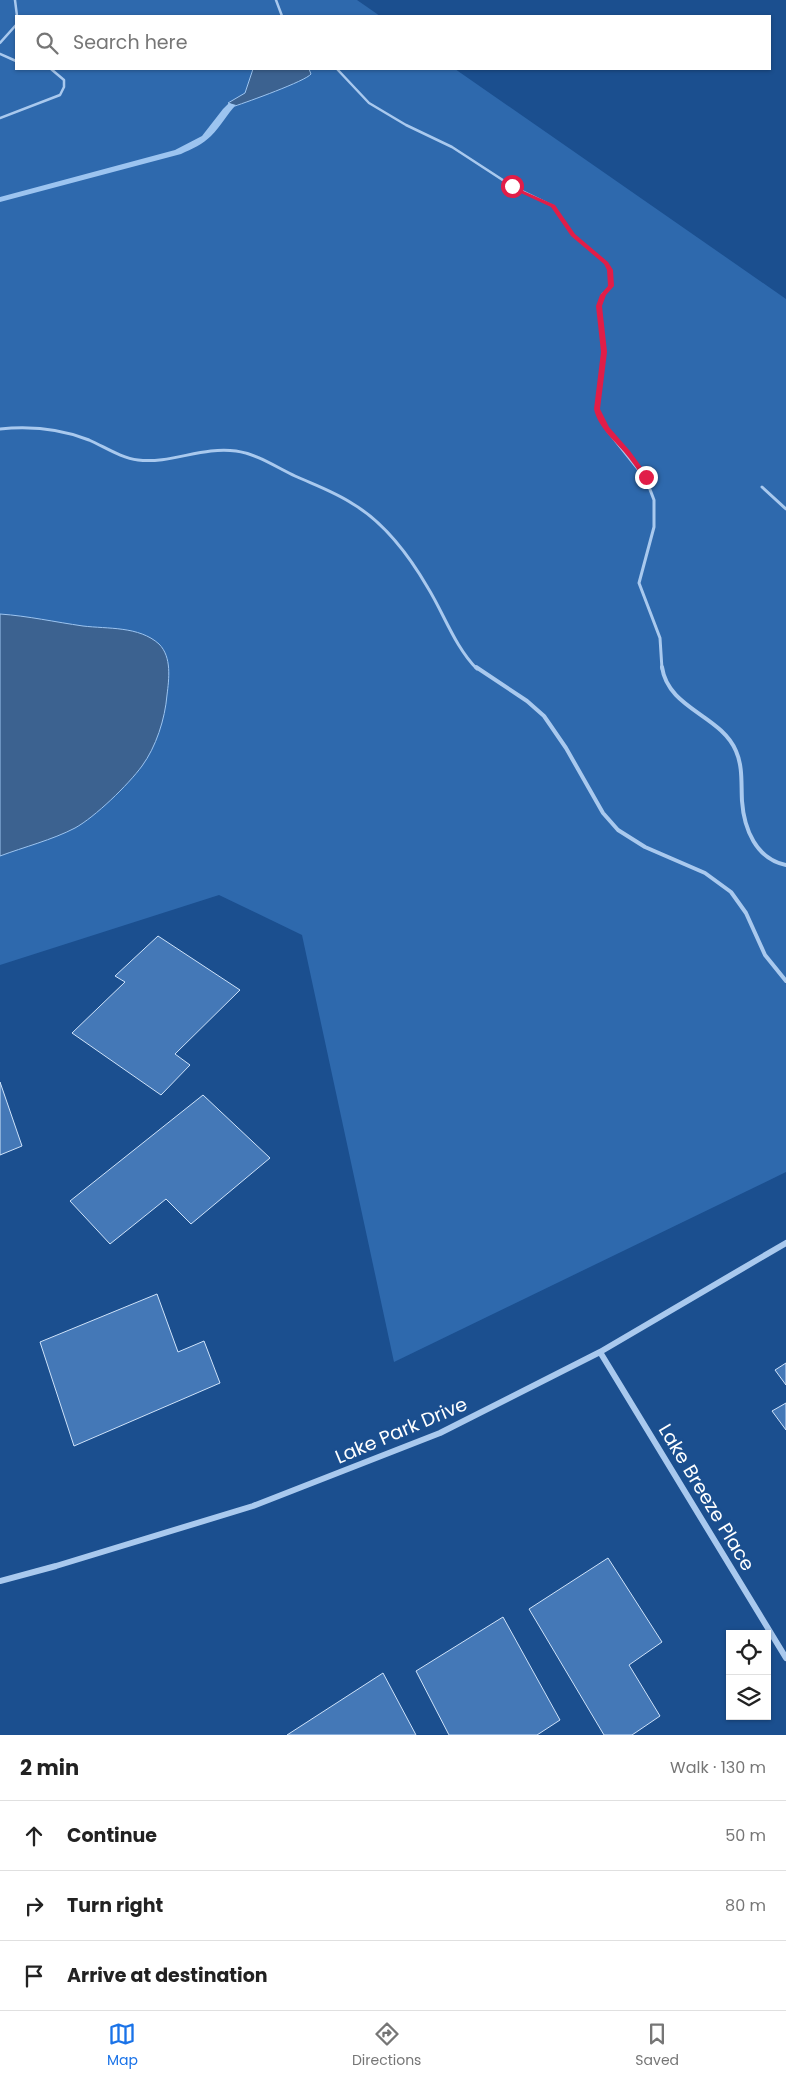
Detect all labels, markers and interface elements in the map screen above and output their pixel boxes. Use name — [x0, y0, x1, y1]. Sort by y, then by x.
search box — [15, 15, 771, 70]
icon: search — [33, 29, 61, 57]
text: Search here — [73, 29, 187, 56]
route start — [501, 175, 524, 198]
route end — [635, 466, 658, 489]
street label: Lake Park Drive — [331, 1390, 471, 1470]
street label: Lake Breeze Place — [652, 1419, 761, 1576]
map controls — [726, 1630, 771, 1720]
button: locate — [726, 1630, 771, 1675]
button: layers — [726, 1675, 771, 1720]
text: 2 min — [20, 1753, 79, 1782]
text: Walk · 130 m — [670, 1756, 766, 1779]
icon: ahead — [20, 1822, 48, 1850]
text: Continue — [67, 1822, 157, 1849]
text: 50 m — [725, 1824, 766, 1847]
icon: right — [20, 1892, 48, 1920]
text: Turn right — [67, 1892, 163, 1919]
text: 80 m — [725, 1894, 766, 1917]
icon: arrive — [20, 1962, 48, 1990]
text: Arrive at destination — [67, 1962, 268, 1989]
tab: Map — [107, 2020, 138, 2071]
tab: Directions — [352, 2020, 421, 2071]
tab: Saved — [635, 2020, 679, 2071]

